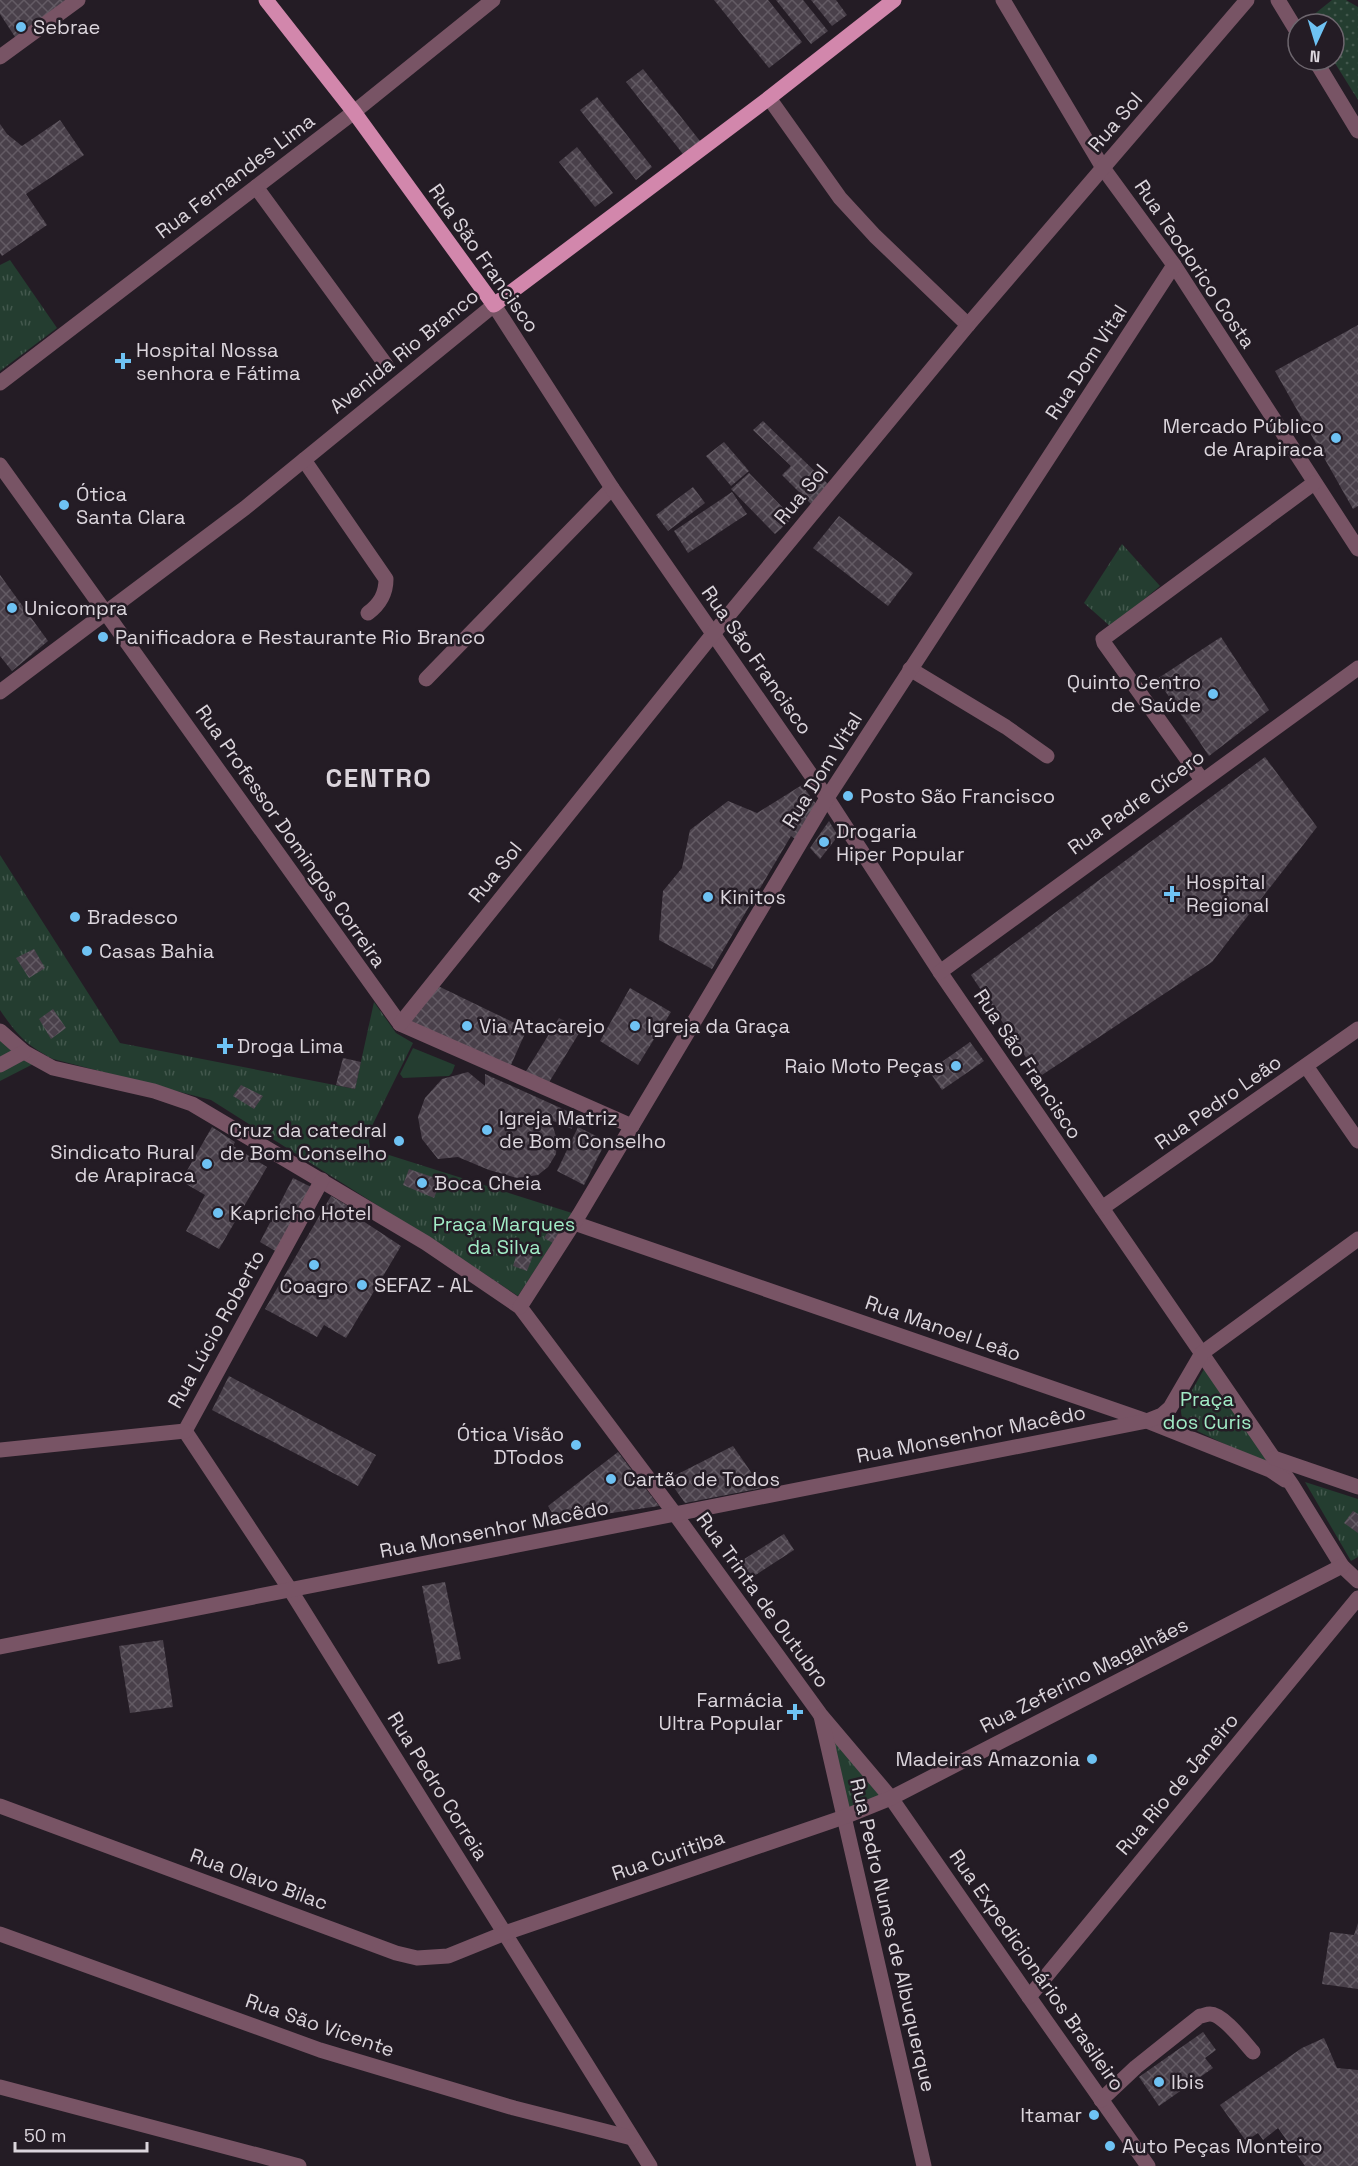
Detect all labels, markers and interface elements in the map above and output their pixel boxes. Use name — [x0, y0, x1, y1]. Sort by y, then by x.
north arrow — [1286, 12, 1346, 72]
place label: Sebrae — [33, 14, 100, 40]
marker: Sebrae — [14, 20, 28, 34]
text: N — [1309, 46, 1321, 67]
street label: Rua Sol — [1082, 87, 1148, 157]
street label: Rua Fernandes Lima — [150, 108, 320, 244]
street label: Rua Teodorico Costa — [1129, 175, 1261, 353]
street label: Rua São Francisco — [423, 178, 545, 338]
street label: Avenida Rio Branco — [324, 283, 484, 419]
street label: Rua Dom Vital — [1039, 300, 1133, 424]
place label: Hospital Nossa senhora e Fátima — [136, 337, 300, 386]
marker: Hospital Nossa senhora e Fátima — [114, 352, 132, 370]
place label: Mercado Público de Arapiraca — [1163, 413, 1324, 462]
marker: Mercado Público de Arapiraca — [1329, 431, 1343, 445]
street label: Rua Sol — [768, 458, 834, 530]
place label: Ótica Santa Clara — [76, 481, 185, 530]
marker: Ótica Santa Clara — [57, 498, 71, 512]
street label: Rua São Francisco — [696, 580, 818, 740]
place label: Unicompra — [24, 595, 128, 621]
marker: Unicompra — [5, 601, 19, 615]
place label: Panificadora e Restaurante Rio Branco — [115, 624, 485, 650]
marker: Panificadora e Restaurante Rio Branco — [96, 630, 110, 644]
place label: Quinto Centro de Saúde — [1067, 669, 1201, 718]
marker: Quinto Centro de Saúde — [1206, 687, 1220, 701]
street label: Rua Professor Domingos Correira — [190, 699, 392, 973]
street label: Rua Dom Vital — [776, 707, 868, 833]
street label: Rua Padre Cícero — [1063, 744, 1209, 860]
district label: CENTRO — [326, 761, 432, 795]
place label: Posto São Francisco — [860, 783, 1055, 809]
marker: Posto São Francisco — [841, 789, 855, 803]
place label: Drogaria Hiper Popular — [836, 818, 965, 867]
marker: Drogaria Hiper Popular — [817, 835, 831, 849]
street label: Rua Sol — [463, 836, 527, 908]
place label: Hospital Regional — [1186, 869, 1269, 918]
place label: Kinitos — [720, 884, 786, 910]
marker: Hospital Regional — [1163, 885, 1181, 903]
marker: Kinitos — [701, 890, 715, 904]
place label: Bradesco — [87, 904, 178, 930]
marker: Bradesco — [68, 910, 82, 924]
place label: Casas Bahia — [99, 938, 214, 964]
marker: Casas Bahia — [80, 944, 94, 958]
street label: Rua São Francisco — [968, 984, 1088, 1144]
place label: Via Atacarejo — [479, 1013, 605, 1039]
place label: Igreja da Graça — [647, 1013, 790, 1039]
marker: Via Atacarejo — [460, 1019, 474, 1033]
marker: Igreja da Graça — [628, 1019, 642, 1033]
place label: Droga Lima — [237, 1033, 344, 1059]
marker: Droga Lima — [218, 1039, 232, 1053]
street label: Rua Pedro Leão — [1150, 1049, 1286, 1155]
place label: Raio Moto Peças — [784, 1053, 944, 1079]
marker: Raio Moto Peças — [949, 1059, 963, 1073]
place label: Igreja Matriz de Bom Conselho — [499, 1105, 666, 1154]
place label: Cruz da catedral de Bom Conselho — [220, 1117, 387, 1166]
marker: Igreja Matriz de Bom Conselho — [480, 1123, 494, 1137]
marker: Cruz da catedral de Bom Conselho — [392, 1134, 406, 1148]
place label: Sindicato Rural de Arapiraca — [50, 1139, 195, 1188]
marker: Sindicato Rural de Arapiraca — [200, 1157, 214, 1171]
place label: Boca Cheia — [434, 1170, 542, 1196]
marker: Boca Cheia — [415, 1176, 429, 1190]
place label: Kapricho Hotel — [230, 1200, 371, 1226]
marker: Kapricho Hotel — [211, 1206, 225, 1220]
park label: Praça Marques da Silva — [433, 1211, 575, 1260]
street label: Rua Lúcio Roberto — [162, 1245, 270, 1413]
marker: Coagro — [307, 1258, 321, 1272]
place label: SEFAZ - AL — [374, 1272, 473, 1298]
place label: Coagro — [280, 1273, 348, 1299]
marker: SEFAZ - AL — [355, 1278, 369, 1292]
street label: Rua Manoel Leão — [862, 1289, 1024, 1367]
park label: Praça dos Curis — [1163, 1386, 1251, 1435]
street label: Rua Monsenhor Macêdo — [854, 1399, 1088, 1469]
place label: Ótica Visão DTodos — [457, 1421, 564, 1470]
marker: Ótica Visão DTodos — [569, 1438, 583, 1452]
place label: Cartão de Todos — [623, 1466, 780, 1492]
marker: Cartão de Todos — [604, 1472, 618, 1486]
street label: Rua Monsenhor Macêdo — [377, 1494, 611, 1564]
street label: Rua Trinta de Outubro — [691, 1507, 835, 1693]
street label: Rua Zeferino Magalhães — [976, 1611, 1192, 1739]
place label: Farmácia Ultra Popular — [659, 1687, 783, 1736]
marker: Farmácia Ultra Popular — [788, 1705, 802, 1719]
street label: Rua Pedro Correia — [382, 1707, 494, 1865]
street label: Rua Rio de Janeiro — [1110, 1708, 1244, 1860]
place label: Madeiras Amazonia — [895, 1746, 1080, 1772]
marker: Madeiras Amazonia — [1085, 1752, 1099, 1766]
street label: Rua Pedro Nunes de Albuquerque — [844, 1776, 942, 2094]
street label: Rua Curitiba — [608, 1824, 728, 1886]
street label: Rua Olavo Bilac — [186, 1842, 332, 1916]
street label: Rua Expedicionários Brasileiro — [943, 1844, 1131, 2096]
street label: Rua São Vicente — [242, 1987, 398, 2063]
place label: Ibis — [1171, 2069, 1204, 2095]
marker: Ibis — [1152, 2075, 1166, 2089]
place label: Itamar — [1020, 2102, 1082, 2128]
marker: Itamar — [1087, 2108, 1101, 2122]
scale bar — [15, 2115, 147, 2153]
text: 50 m — [24, 2124, 66, 2147]
place label: Auto Peças Monteiro — [1122, 2133, 1323, 2159]
marker: Auto Peças Monteiro — [1103, 2139, 1117, 2153]

